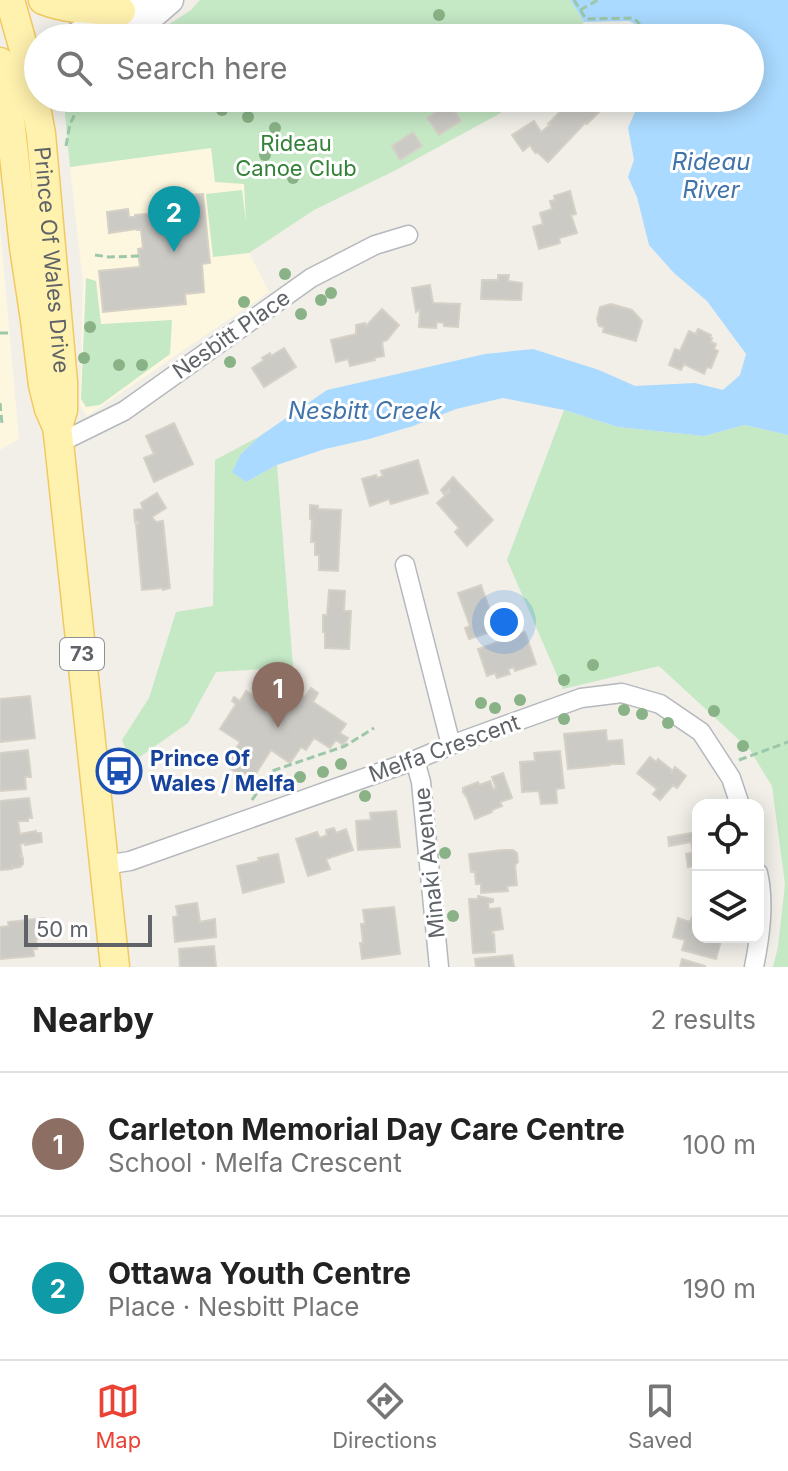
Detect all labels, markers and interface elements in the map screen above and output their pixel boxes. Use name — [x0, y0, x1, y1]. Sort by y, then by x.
search box — [24, 24, 764, 112]
icon: search — [52, 46, 96, 90]
text: Search here — [116, 50, 288, 86]
park label: Rideau Canoe Club — [235, 130, 357, 181]
street label: Prince Of Wales Drive — [29, 145, 75, 374]
water label: Rideau River — [672, 147, 750, 204]
pin: 2 — [148, 186, 200, 252]
street label: Nesbitt Place — [167, 284, 295, 384]
water label: Nesbitt Creek — [288, 396, 443, 425]
your location — [484, 602, 524, 642]
road number: 73 — [60, 638, 104, 670]
pin: 1 — [252, 662, 304, 728]
street label: Melfa Crescent — [365, 709, 523, 787]
place label: Prince Of Wales / Melfa — [150, 745, 295, 796]
bus stop icon: Prince Of Wales / Melfa — [95, 747, 143, 795]
street label: Minaki Avenue — [408, 786, 450, 940]
map controls — [692, 799, 764, 943]
button: locate — [692, 799, 764, 871]
button: layers — [692, 871, 764, 943]
scale bar — [24, 911, 152, 947]
text: 50 m — [36, 916, 89, 942]
text: Nearby — [32, 999, 154, 1040]
text: 2 results — [651, 1004, 756, 1035]
text: Carleton Memorial Day Care Centre — [108, 1111, 625, 1147]
text: 1 — [52, 1129, 64, 1160]
text: 100 m — [683, 1129, 756, 1160]
text: School · Melfa Crescent — [108, 1147, 402, 1178]
text: Ottawa Youth Centre — [108, 1255, 411, 1291]
text: 2 — [50, 1273, 66, 1304]
text: 190 m — [683, 1273, 756, 1304]
text: Place · Nesbitt Place — [108, 1291, 360, 1322]
tab: Map — [96, 1379, 141, 1453]
tab: Directions — [332, 1379, 437, 1453]
tab: Saved — [628, 1379, 692, 1453]

